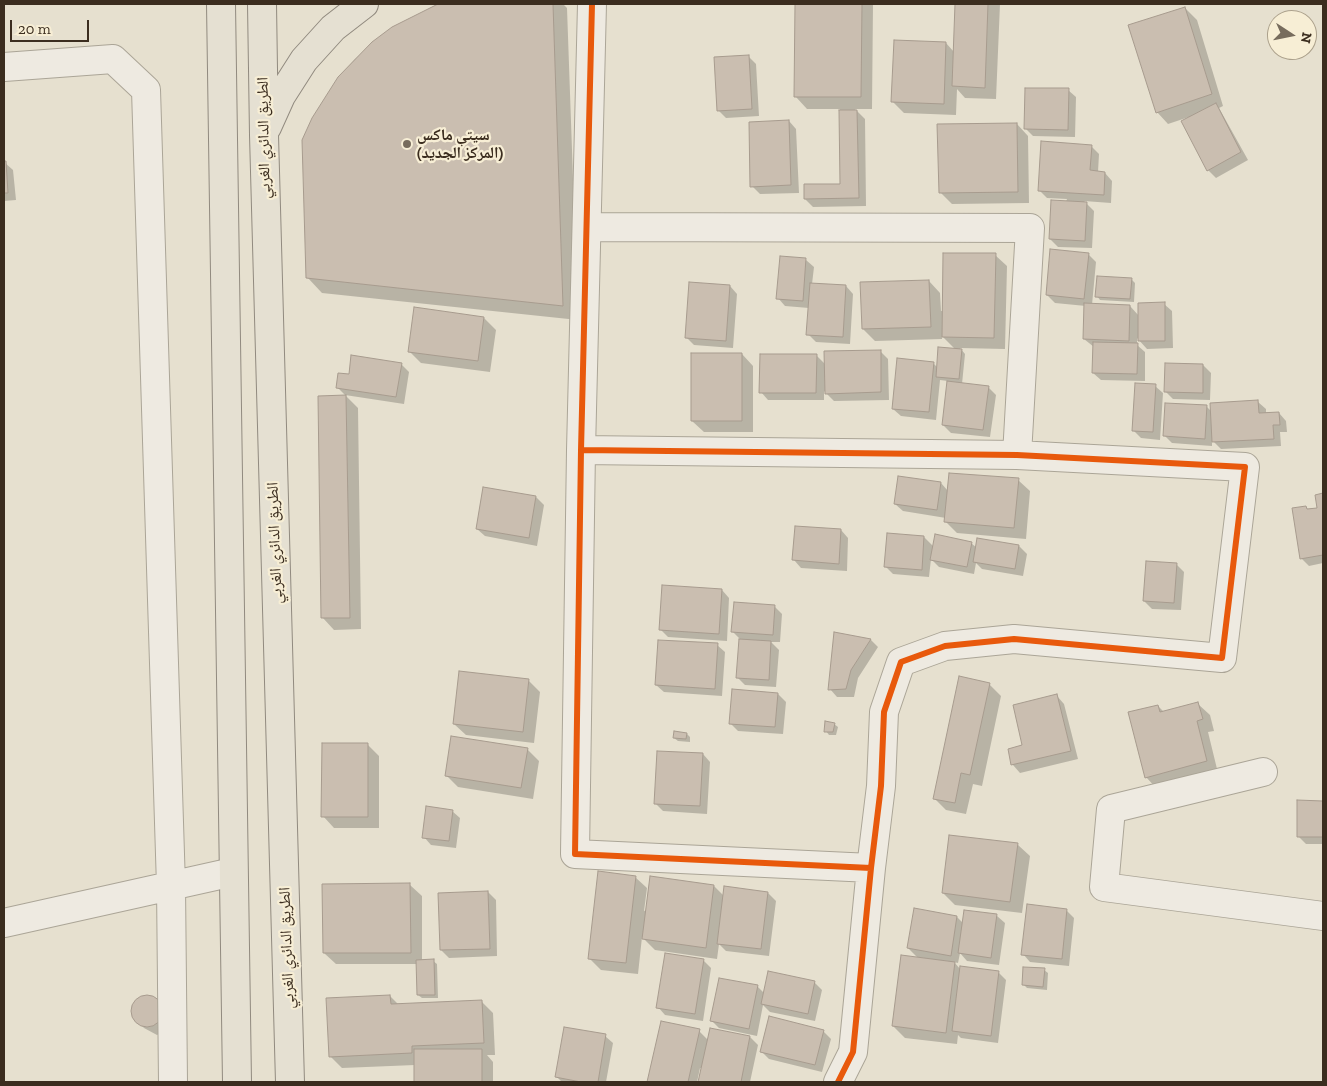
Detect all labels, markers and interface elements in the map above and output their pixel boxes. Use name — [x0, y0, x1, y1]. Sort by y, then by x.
scale bar — [12, 10, 91, 42]
north arrow — [1267, 10, 1317, 60]
text: 20 m — [18, 20, 51, 38]
text: N — [1297, 31, 1316, 45]
street label: الطريق الدائري الغربي — [253, 77, 275, 199]
place label: سيتي ماكس (المركز الجديد) — [417, 125, 503, 163]
marker: سيتي ماكس (المركز الجديد) — [401, 138, 413, 150]
street label: الطريق الدائري الغربي — [263, 482, 287, 604]
street label: الطريق الدائري الغربي — [275, 887, 299, 1009]

